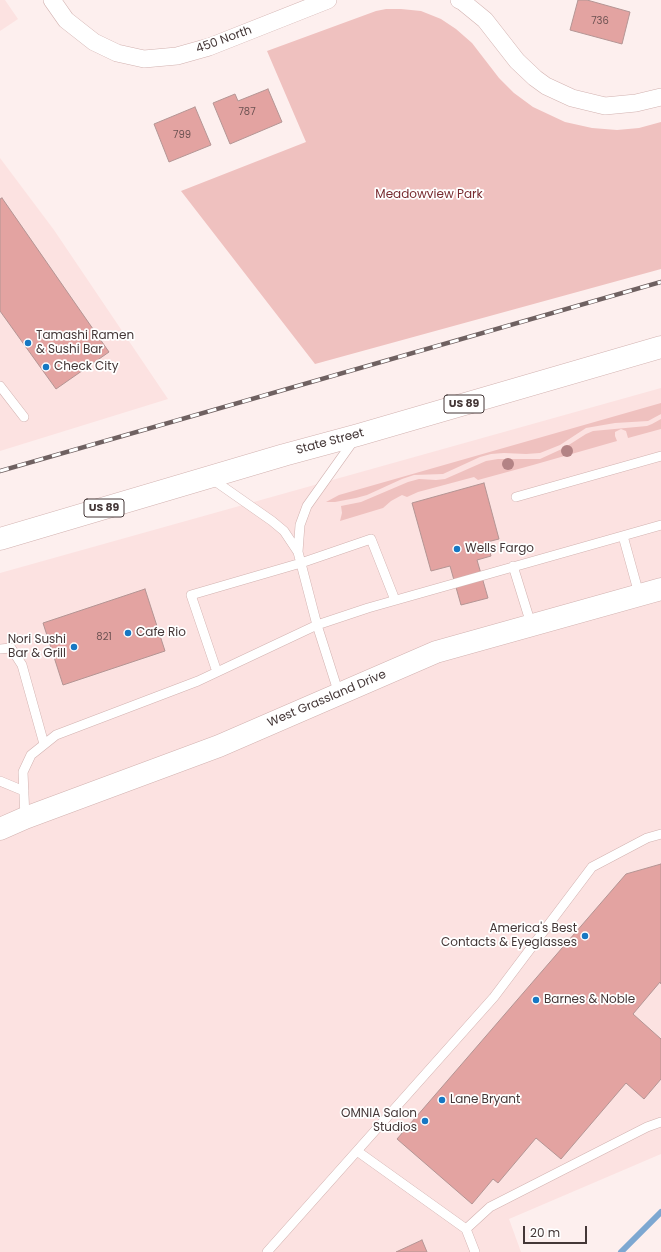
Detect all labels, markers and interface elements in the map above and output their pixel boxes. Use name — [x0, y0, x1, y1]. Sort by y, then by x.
house number: 736 — [591, 15, 609, 27]
street label: 450 North — [194, 23, 254, 57]
house number: 787 — [238, 106, 256, 118]
house number: 799 — [173, 129, 191, 141]
park label: Meadowview Park — [375, 188, 483, 202]
place label: Tamashi Ramen & Sushi Bar — [36, 329, 134, 357]
marker: Tamashi Ramen & Sushi Bar — [23, 338, 33, 348]
place label: Check City — [54, 360, 118, 374]
marker: Check City — [41, 362, 51, 372]
road number: US 89 — [444, 395, 484, 413]
street label: State Street — [294, 426, 366, 458]
road number: US 89 — [84, 499, 124, 517]
place label: Wells Fargo — [465, 542, 534, 556]
marker: Wells Fargo — [452, 544, 462, 554]
place label: Cafe Rio — [136, 626, 186, 640]
marker: Cafe Rio — [123, 628, 133, 638]
house number: 821 — [96, 631, 112, 643]
place label: Nori Sushi Bar & Grill — [8, 633, 66, 661]
marker: Nori Sushi Bar & Grill — [69, 642, 79, 652]
street label: West Grassland Drive — [265, 667, 389, 731]
place label: America's Best Contacts & Eyeglasses — [441, 922, 577, 950]
marker: America's Best Contacts & Eyeglasses — [580, 931, 590, 941]
place label: Barnes & Noble — [544, 993, 635, 1007]
marker: Barnes & Noble — [531, 995, 541, 1005]
place label: Lane Bryant — [450, 1093, 520, 1107]
marker: Lane Bryant — [437, 1095, 447, 1105]
place label: OMNIA Salon Studios — [341, 1107, 417, 1135]
marker: OMNIA Salon Studios — [420, 1116, 430, 1126]
scale bar — [525, 1218, 589, 1244]
text: 20 m — [530, 1224, 560, 1241]

